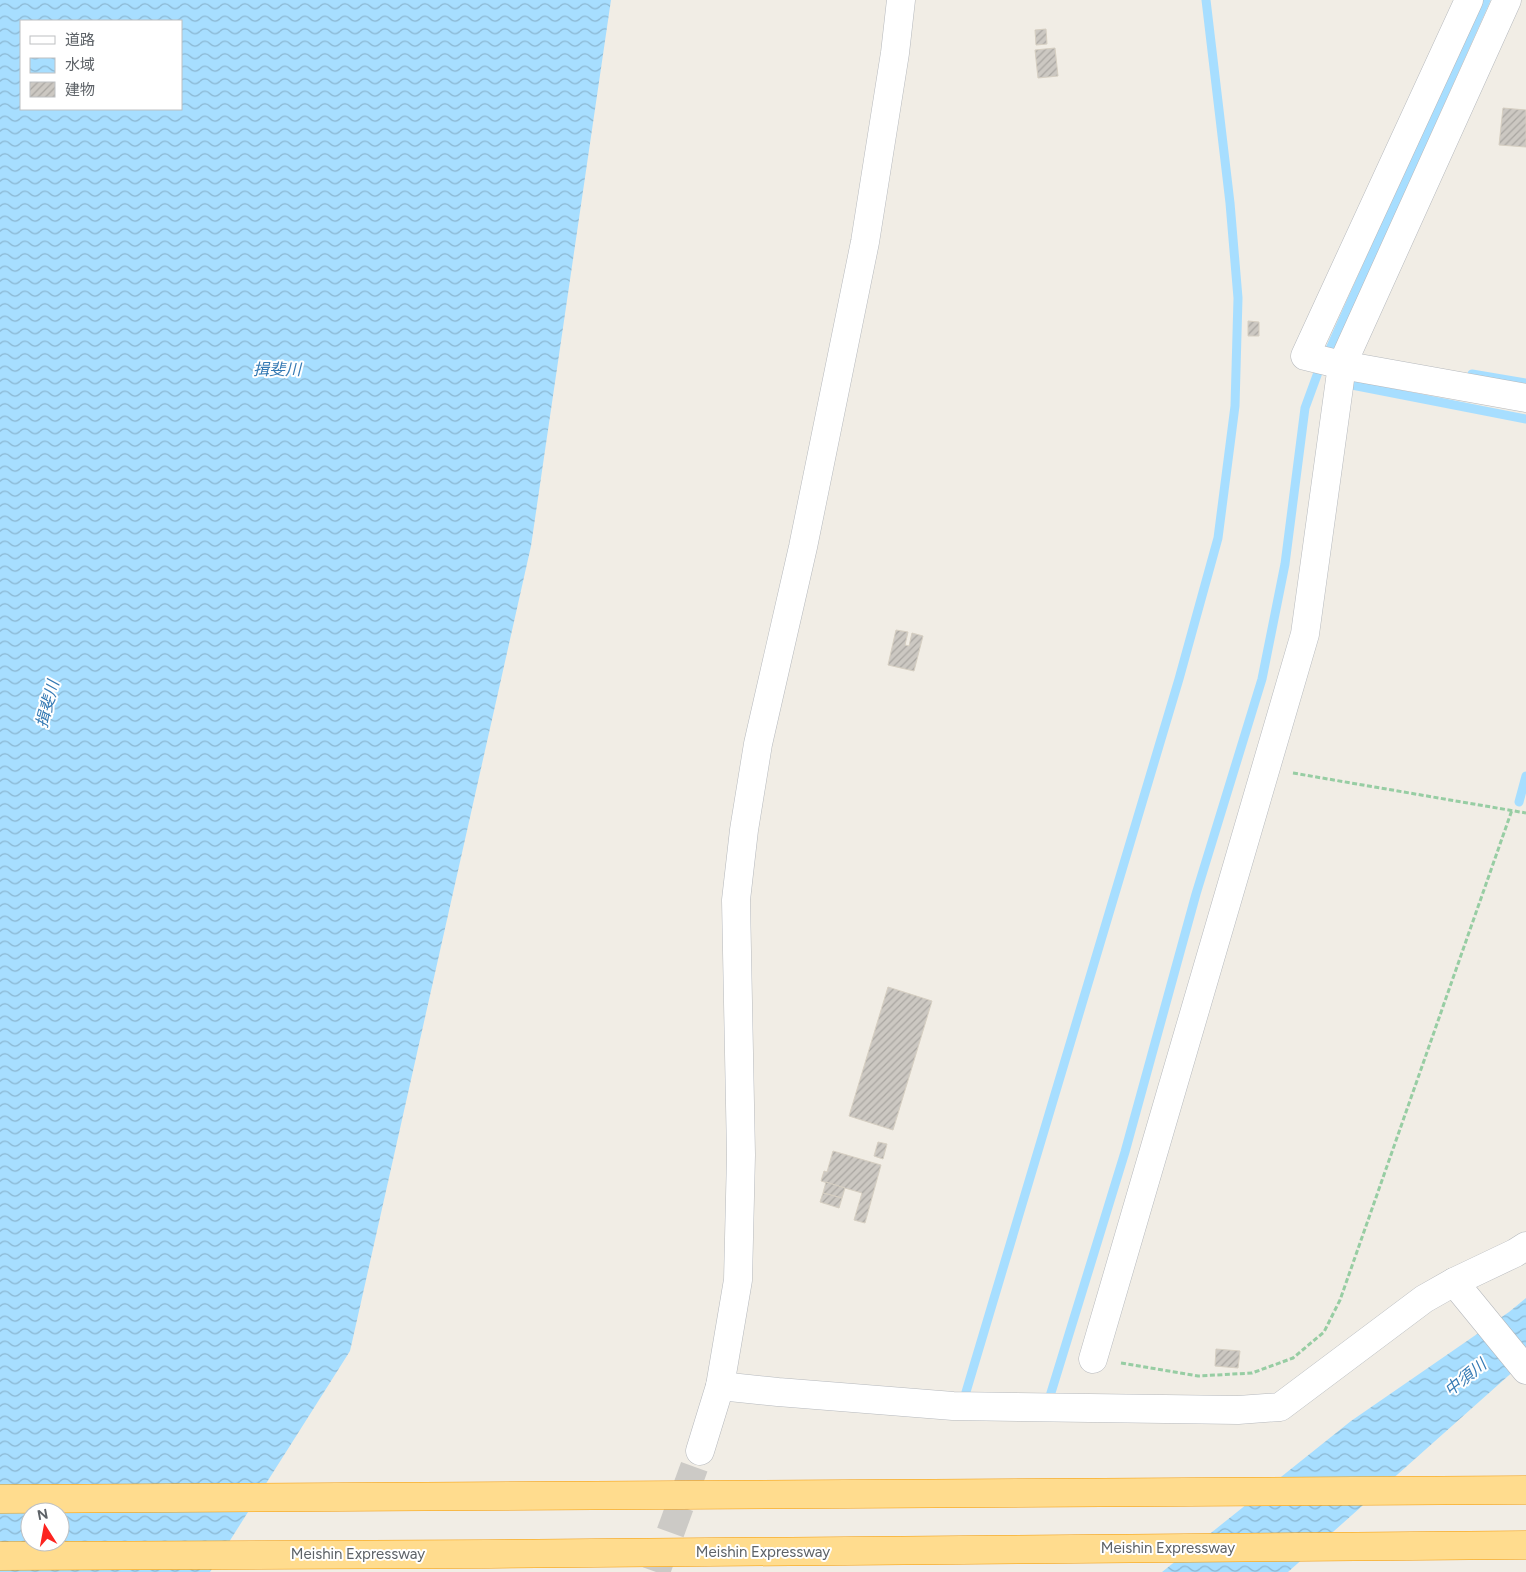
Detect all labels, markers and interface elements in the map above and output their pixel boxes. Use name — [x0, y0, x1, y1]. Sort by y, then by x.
legend — [20, 20, 182, 110]
text: 道路 — [65, 31, 95, 49]
text: 水域 — [65, 56, 95, 74]
text: 建物 — [65, 81, 95, 99]
water label: 揖斐川 — [253, 360, 303, 379]
water label: 揖斐川 — [32, 677, 63, 730]
water label: 中須川 — [1441, 1354, 1491, 1400]
north arrow — [20, 1502, 70, 1552]
text: N — [36, 1505, 50, 1524]
street label: Meishin Expressway — [1101, 1539, 1235, 1557]
street label: Meishin Expressway — [696, 1543, 830, 1561]
street label: Meishin Expressway — [291, 1545, 425, 1563]

